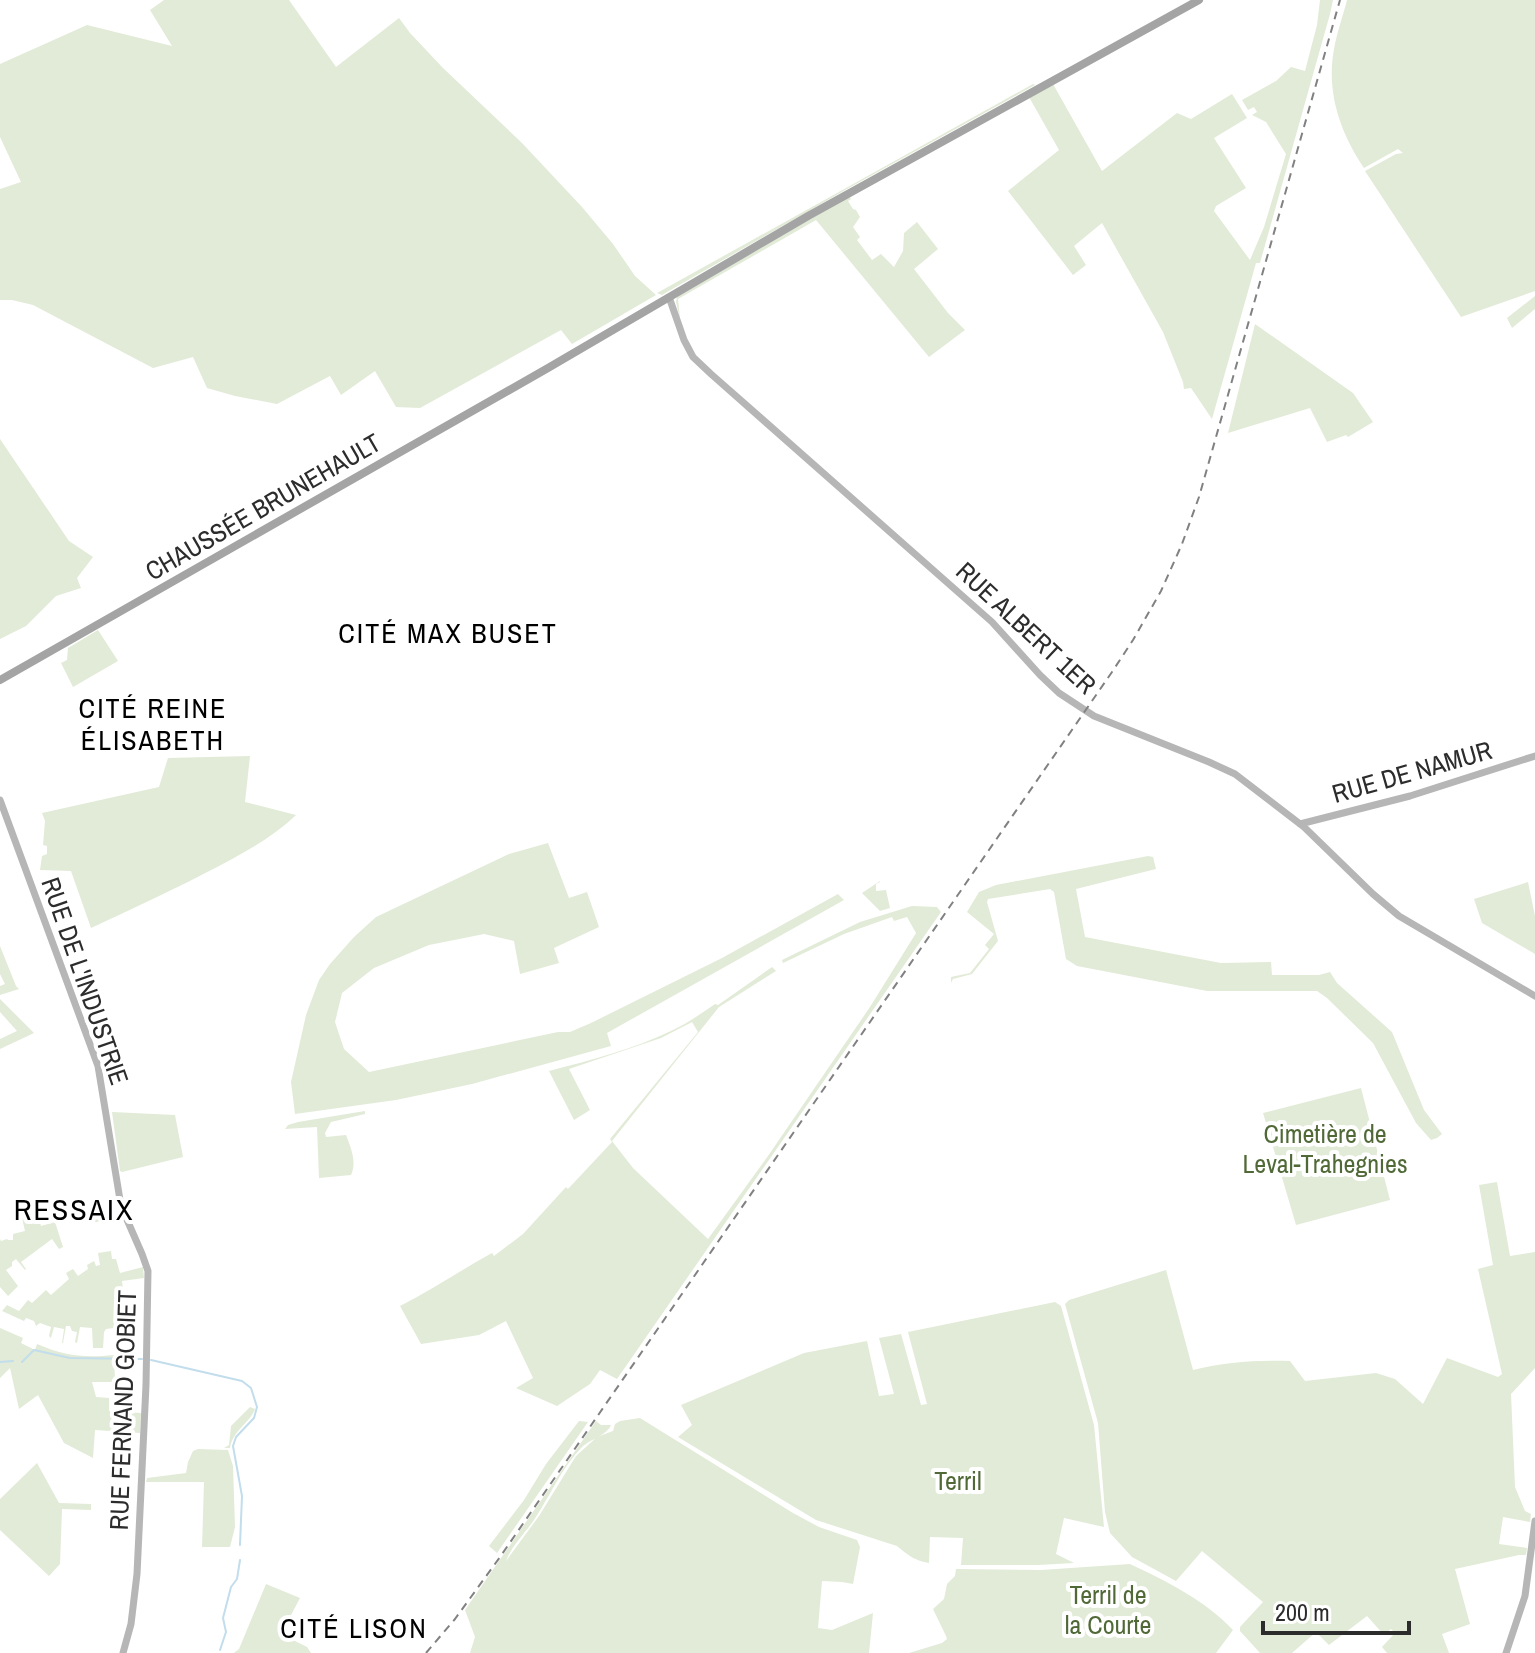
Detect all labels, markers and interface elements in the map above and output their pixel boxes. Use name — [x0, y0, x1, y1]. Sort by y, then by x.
street label: CHAUSSÉE BRUNEHAULT — [139, 425, 387, 588]
street label: RUE ALBERT 1ER — [949, 554, 1104, 702]
district label: CITÉ MAX BUSET — [338, 614, 558, 652]
district label: CITÉ REINE ÉLISABETH — [79, 689, 227, 759]
street label: RUE DE NAMUR — [1328, 732, 1496, 811]
street label: RUE DE L'INDUSTRIE — [34, 872, 137, 1089]
park label: Cimetière de Leval-Trahegnies — [1242, 1116, 1408, 1181]
district label: RESSAIX — [14, 1189, 134, 1229]
street label: RUE FERNAND GOBIET — [101, 1289, 144, 1531]
park label: Terril — [934, 1463, 982, 1498]
park label: Terril de la Courte — [1065, 1577, 1151, 1642]
scale bar — [1263, 1585, 1409, 1635]
text: 200 m — [1275, 1596, 1330, 1628]
district label: CITÉ LISON — [280, 1609, 428, 1647]

